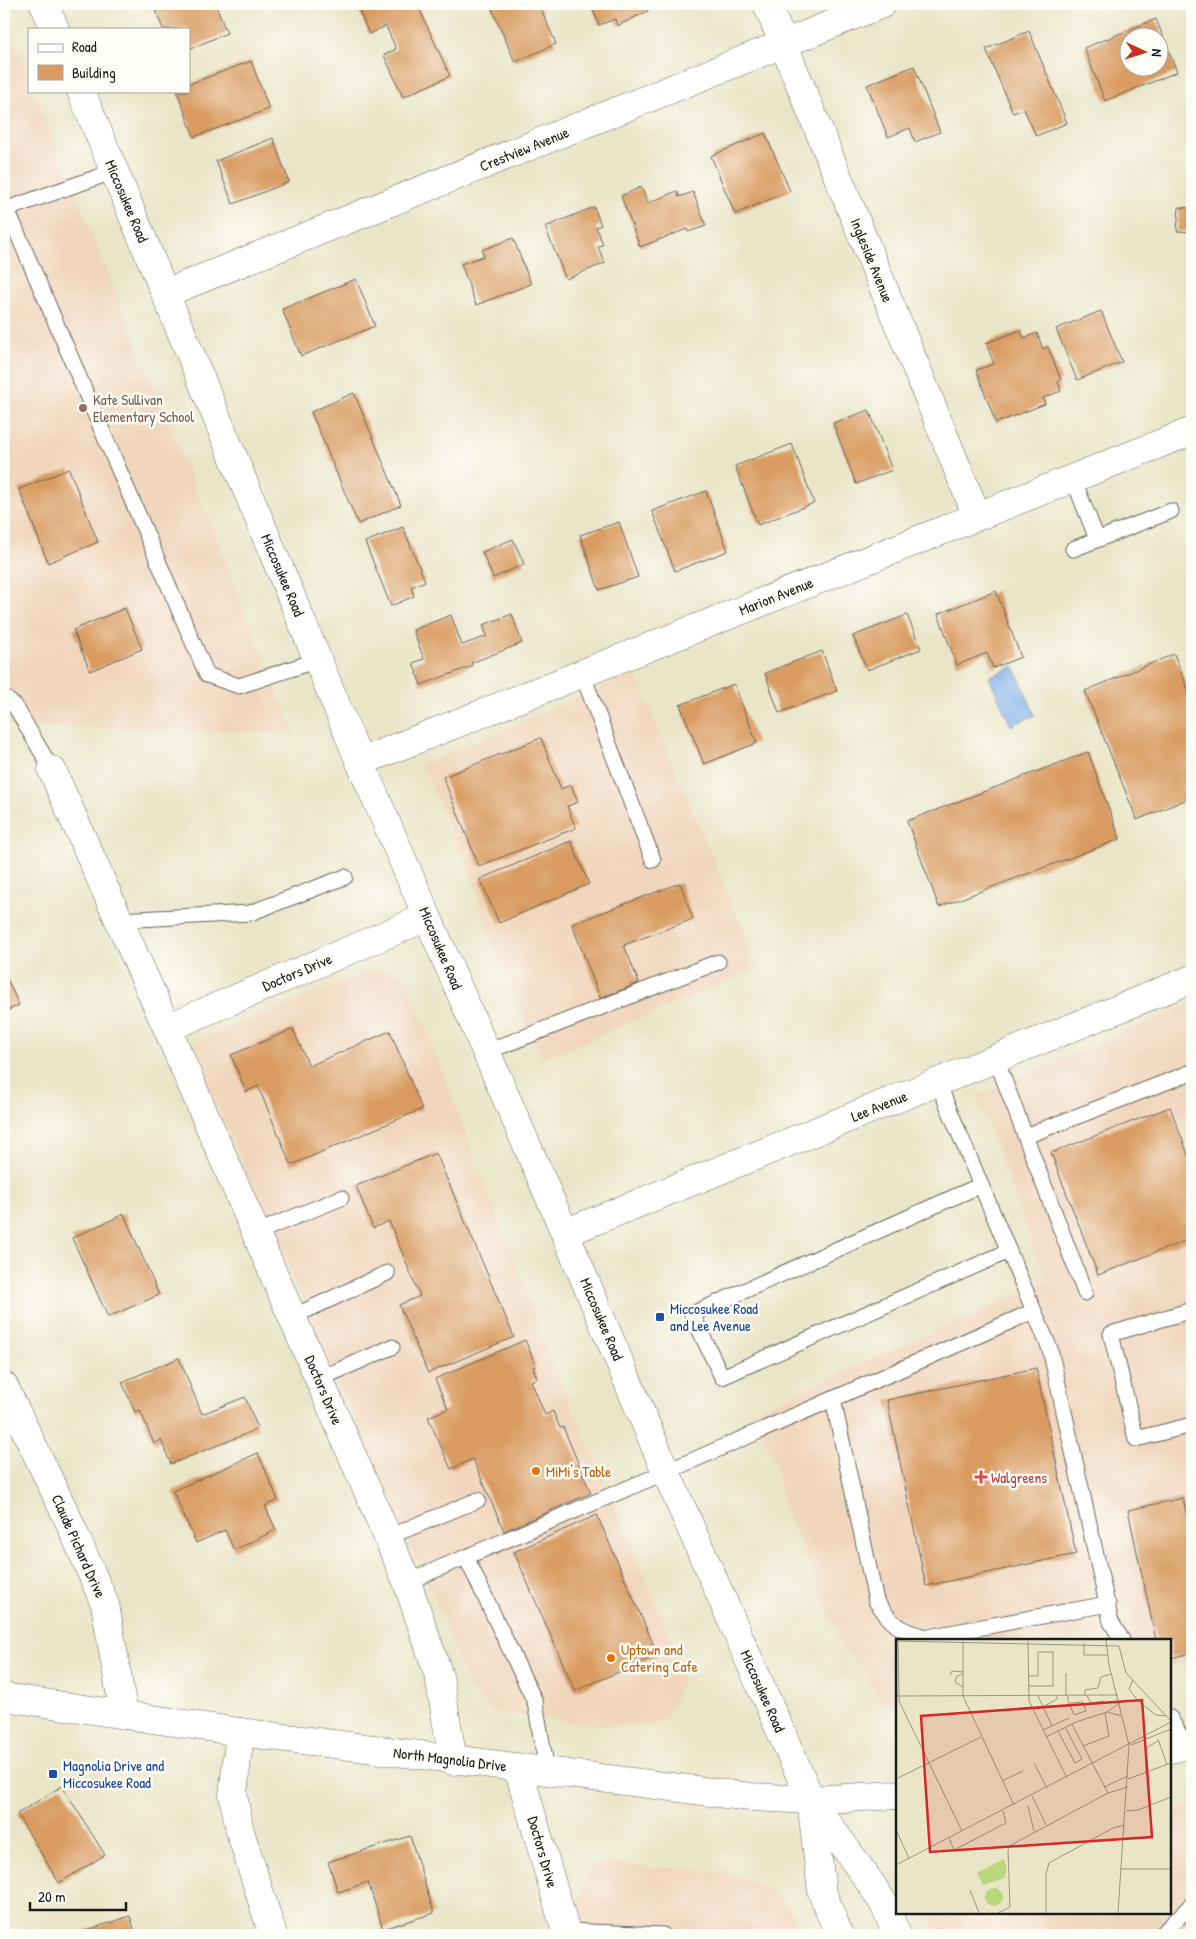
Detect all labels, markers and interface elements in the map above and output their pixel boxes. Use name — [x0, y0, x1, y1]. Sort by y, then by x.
legend — [28, 28, 190, 92]
north arrow — [1118, 28, 1168, 78]
text: Road — [72, 36, 97, 57]
text: N — [1148, 49, 1167, 58]
text: Building — [72, 62, 116, 83]
street label: Crestview Avenue — [476, 122, 572, 176]
street label: Miccosukee Road — [100, 156, 154, 246]
street label: Ingleside Avenue — [846, 215, 898, 305]
place label: Kate Sullivan Elementary School — [93, 389, 194, 427]
marker: Kate Sullivan Elementary School — [77, 402, 89, 414]
street label: Miccosukee Road — [256, 530, 310, 620]
street label: Marion Avenue — [736, 572, 816, 620]
street label: Miccosukee Road — [414, 903, 468, 993]
street label: Doctors Drive — [259, 948, 335, 996]
street label: Lee Avenue — [848, 1085, 910, 1127]
street label: Miccosukee Road — [575, 1274, 629, 1364]
place label: Miccosukee Road and Lee Avenue — [670, 1298, 758, 1336]
marker: Miccosukee Road and Lee Avenue — [654, 1311, 666, 1323]
street label: Doctors Drive — [300, 1352, 348, 1428]
place label: MiMi's Table — [546, 1461, 611, 1482]
marker: MiMi's Table — [530, 1465, 542, 1477]
place label: Walgreens — [991, 1467, 1047, 1488]
marker: Walgreens — [975, 1471, 987, 1483]
street label: Claude Pichard Drive — [47, 1491, 111, 1601]
place label: Uptown and Catering Cafe — [621, 1639, 698, 1677]
inset map — [896, 1639, 1171, 1914]
street label: Miccosukee Road — [736, 1647, 791, 1736]
marker: Uptown and Catering Cafe — [605, 1652, 617, 1664]
street label: North Magnolia Drive — [392, 1742, 508, 1776]
place label: Magnolia Drive and Miccosukee Road — [63, 1755, 164, 1793]
marker: Magnolia Drive and Miccosukee Road — [47, 1768, 59, 1780]
street label: Doctors Drive — [523, 1814, 563, 1890]
scale bar — [30, 1879, 126, 1911]
text: 20 m — [38, 1886, 65, 1907]

